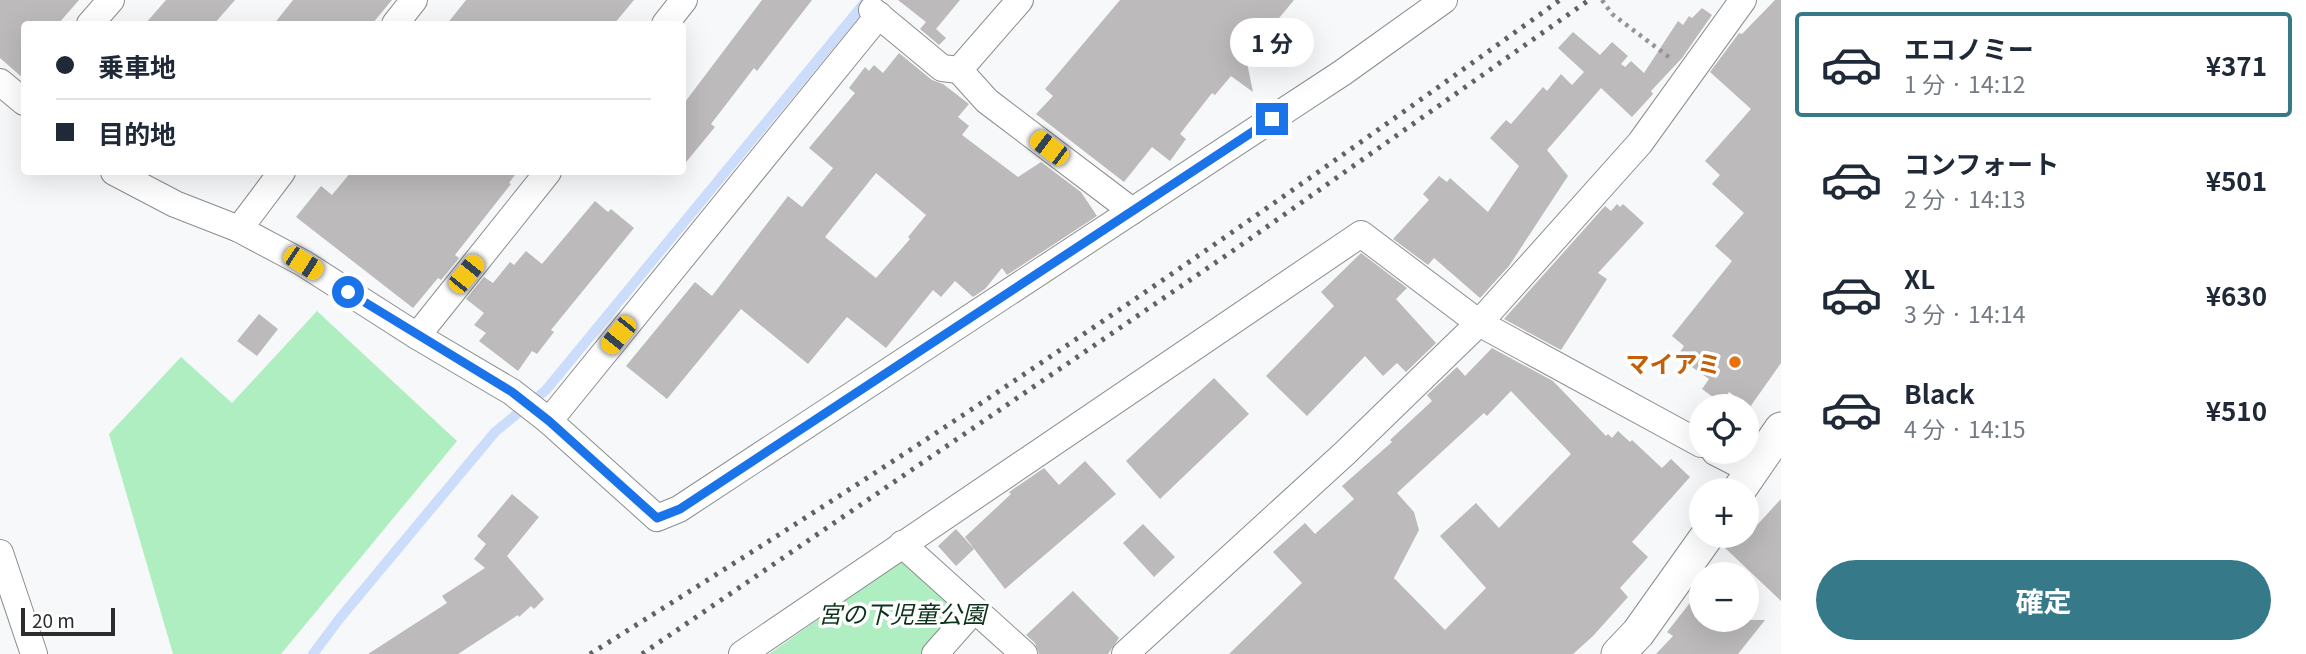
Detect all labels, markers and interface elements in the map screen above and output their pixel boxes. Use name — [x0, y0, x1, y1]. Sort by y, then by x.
callout: 1 分 — [1230, 18, 1314, 66]
text: 1 分 — [1251, 25, 1293, 59]
text: エコノミー — [1904, 29, 2034, 66]
icon: car — [1820, 33, 1883, 96]
text: ¥371 — [2206, 46, 2267, 83]
text: 乗車地 — [98, 47, 176, 84]
text: 1 分 · 14:12 — [1904, 66, 2026, 100]
route end — [1256, 103, 1288, 135]
text: 目的地 — [98, 114, 176, 151]
car — [1026, 127, 1073, 169]
text: コンフォート — [1904, 144, 2059, 181]
icon: car — [1820, 148, 1883, 211]
text: ¥501 — [2206, 161, 2267, 198]
text: 2 分 · 14:13 — [1904, 181, 2026, 215]
car — [280, 243, 327, 283]
car — [445, 251, 488, 297]
text: XL — [1904, 259, 1935, 296]
icon: car — [1820, 263, 1883, 326]
route start — [332, 276, 364, 308]
text: ¥630 — [2206, 276, 2267, 313]
text: 3 分 · 14:14 — [1904, 296, 2026, 330]
car — [597, 312, 640, 358]
place label: マイアミ — [1625, 345, 1721, 380]
marker: マイアミ — [1727, 354, 1743, 370]
text: Black — [1904, 374, 1975, 411]
icon: car — [1820, 378, 1883, 441]
text: ¥510 — [2206, 391, 2267, 428]
map controls — [1689, 394, 1759, 632]
button: locate — [1689, 394, 1759, 464]
text: 4 分 · 14:15 — [1904, 411, 2026, 445]
button: + — [1689, 478, 1759, 548]
button: 確定 — [1816, 560, 2271, 640]
button: − — [1689, 562, 1759, 632]
park label: 宮の下児童公園 — [818, 595, 989, 630]
scale bar — [21, 605, 116, 637]
text: 20 m — [32, 606, 75, 633]

